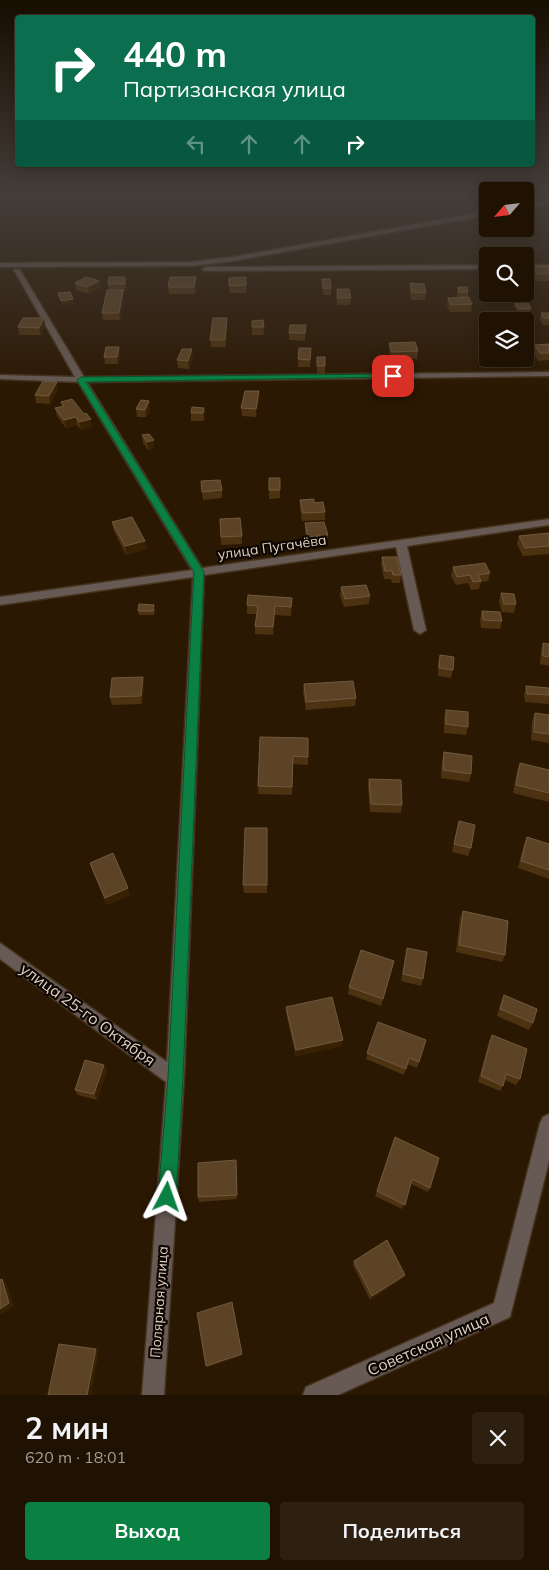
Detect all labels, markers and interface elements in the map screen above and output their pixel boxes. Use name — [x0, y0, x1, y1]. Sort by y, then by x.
text: 440 m — [123, 32, 227, 76]
icon: right — [40, 35, 105, 100]
text: Партизанская улица — [123, 75, 346, 103]
icon: left — [182, 130, 210, 158]
icon: ahead — [235, 130, 263, 158]
icon: ahead — [288, 130, 316, 158]
icon: right — [341, 130, 369, 158]
north arrow — [479, 182, 534, 238]
map controls — [479, 182, 534, 367]
button: search — [479, 247, 534, 302]
button: layers — [479, 312, 534, 367]
pin — [372, 355, 414, 397]
icon: arrive — [379, 362, 407, 390]
street label: улица Пугачёва — [217, 530, 327, 564]
street label: улица 25-го Октября — [16, 958, 160, 1070]
position arrow — [140, 1170, 192, 1222]
street label: Полярная улица — [146, 1245, 172, 1359]
street label: Советская улица — [364, 1308, 492, 1380]
text: 2 мин — [25, 1409, 109, 1447]
button: close — [472, 1412, 524, 1464]
text: 620 m · 18:01 — [25, 1447, 126, 1467]
button: Выход — [25, 1502, 270, 1560]
button: Поделиться — [280, 1502, 524, 1560]

